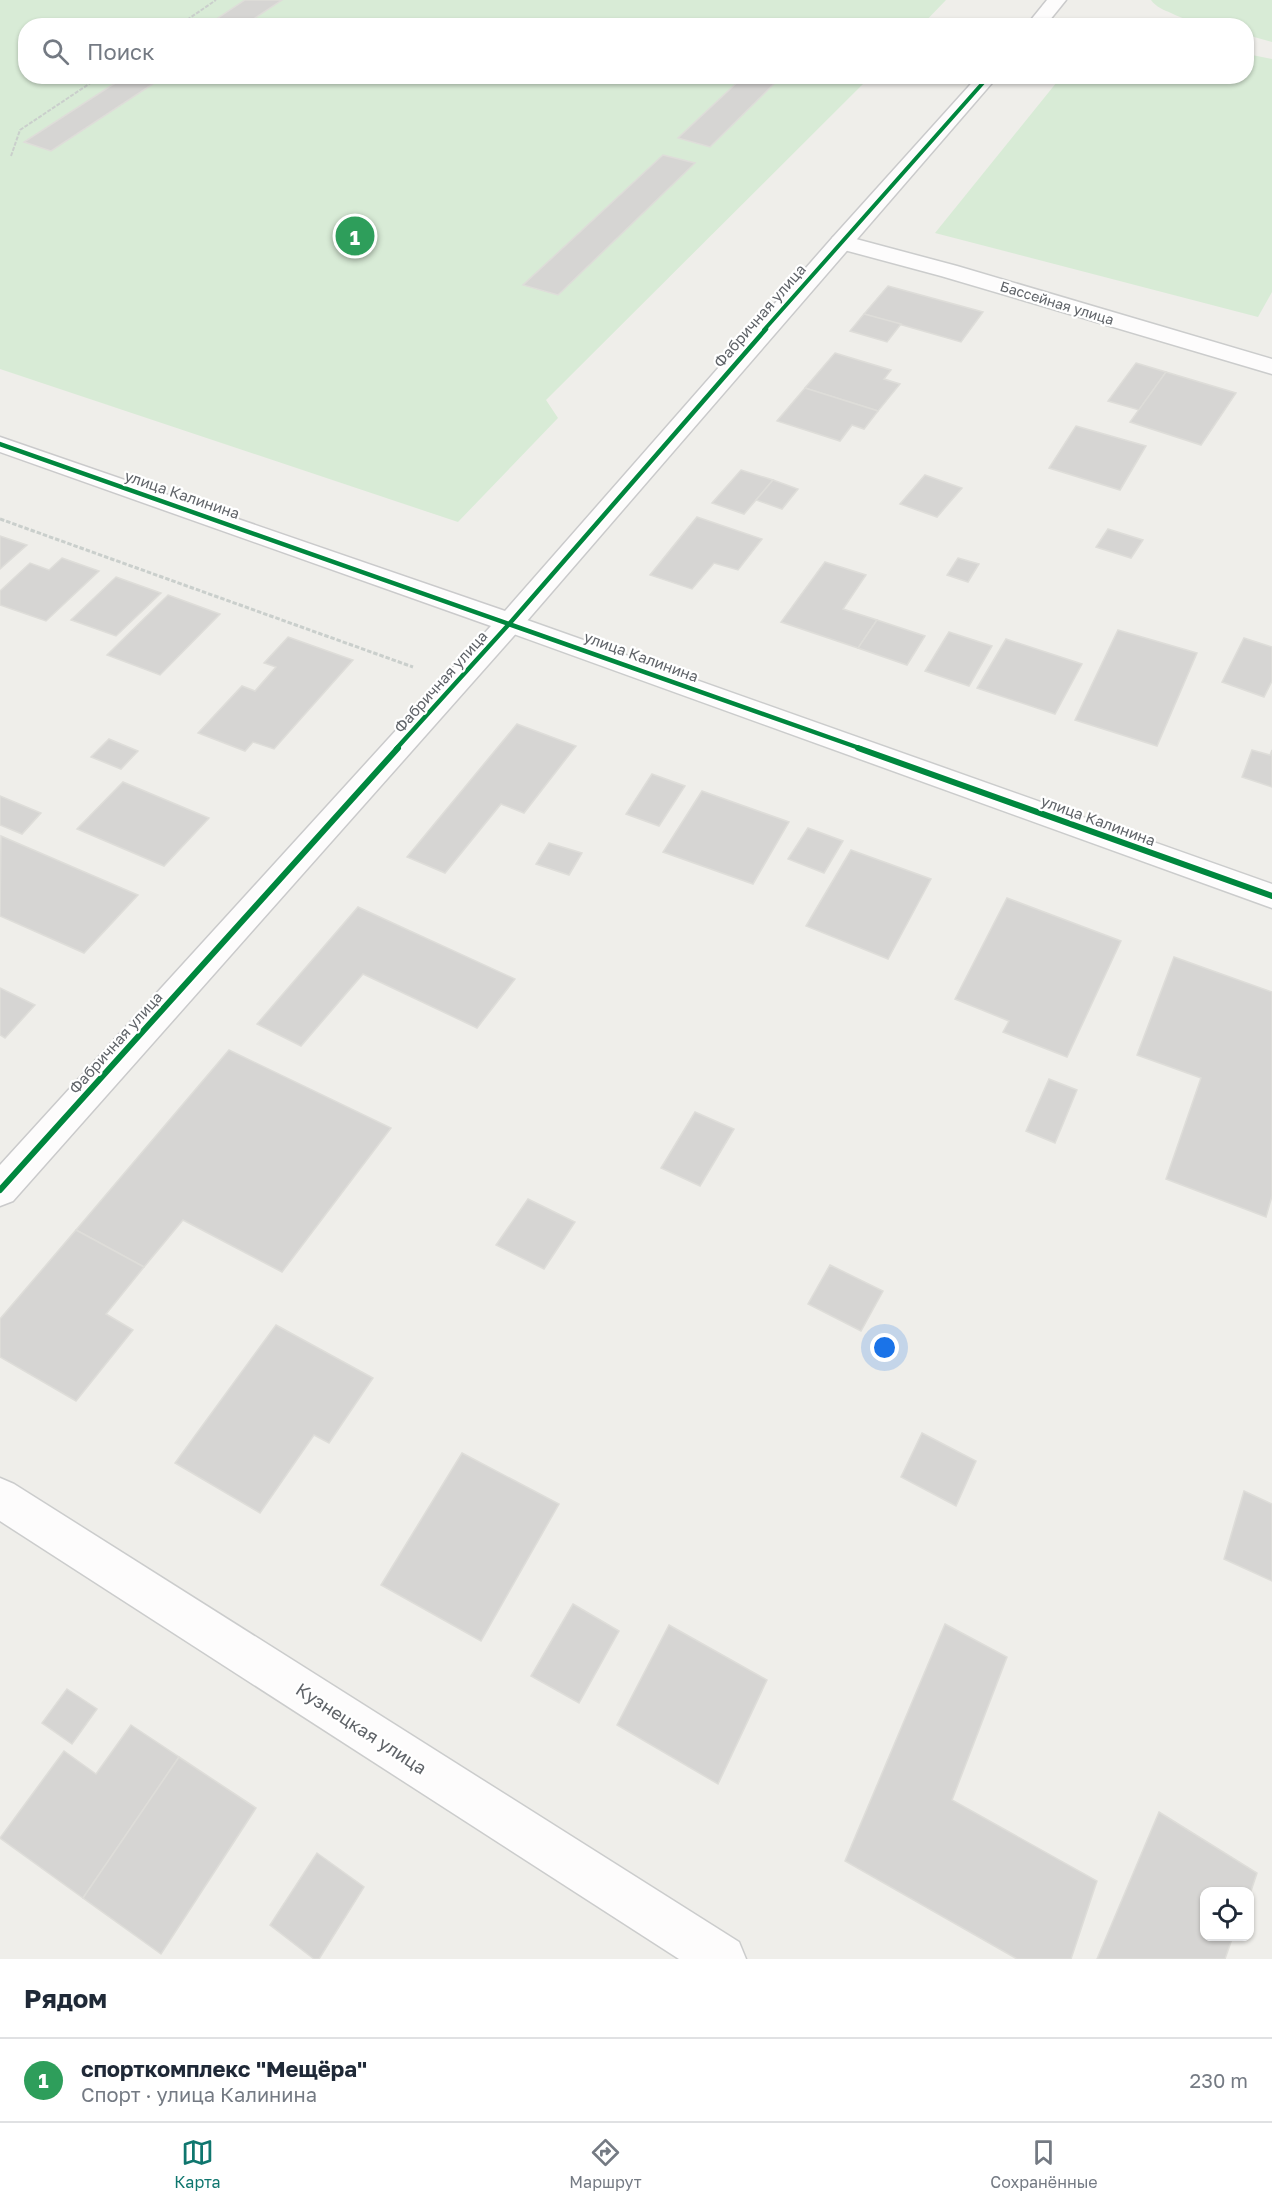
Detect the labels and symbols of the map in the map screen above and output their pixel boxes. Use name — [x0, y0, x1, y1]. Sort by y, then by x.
pin: 1 — [336, 214, 374, 258]
street label: Фабричная улица — [710, 260, 809, 371]
street label: Бассейная улица — [998, 277, 1116, 328]
street label: улица Калинина — [122, 466, 242, 522]
street label: Фабричная улица — [390, 627, 491, 736]
street label: улица Калинина — [582, 627, 701, 685]
street label: улица Калинина — [1039, 791, 1158, 849]
street label: Фабричная улица — [65, 988, 166, 1097]
your location — [870, 1333, 899, 1362]
street label: Кузнецкая улица — [292, 1678, 431, 1779]

